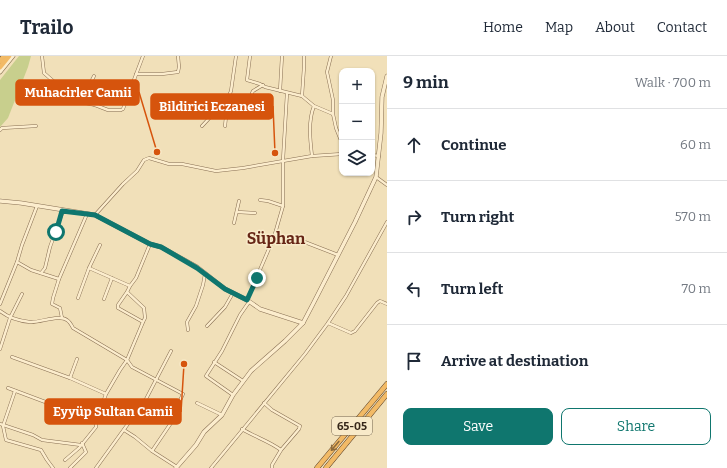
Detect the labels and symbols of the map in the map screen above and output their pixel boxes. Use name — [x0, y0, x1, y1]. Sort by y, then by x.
callout: Muhacirler Camii — [16, 80, 139, 105]
text: Muhacirler Camii — [24, 85, 132, 100]
callout: Bildirici Eczanesi — [151, 94, 273, 119]
text: Bildirici Eczanesi — [159, 99, 265, 114]
route start — [47, 223, 65, 241]
district label: Süphan — [247, 229, 306, 248]
route end — [248, 269, 266, 287]
callout: Eyyüp Sultan Camii — [45, 399, 181, 424]
text: Eyyüp Sultan Camii — [53, 404, 173, 419]
road number: 65-05 — [332, 417, 372, 435]
one-way arrow — [331, 441, 340, 452]

